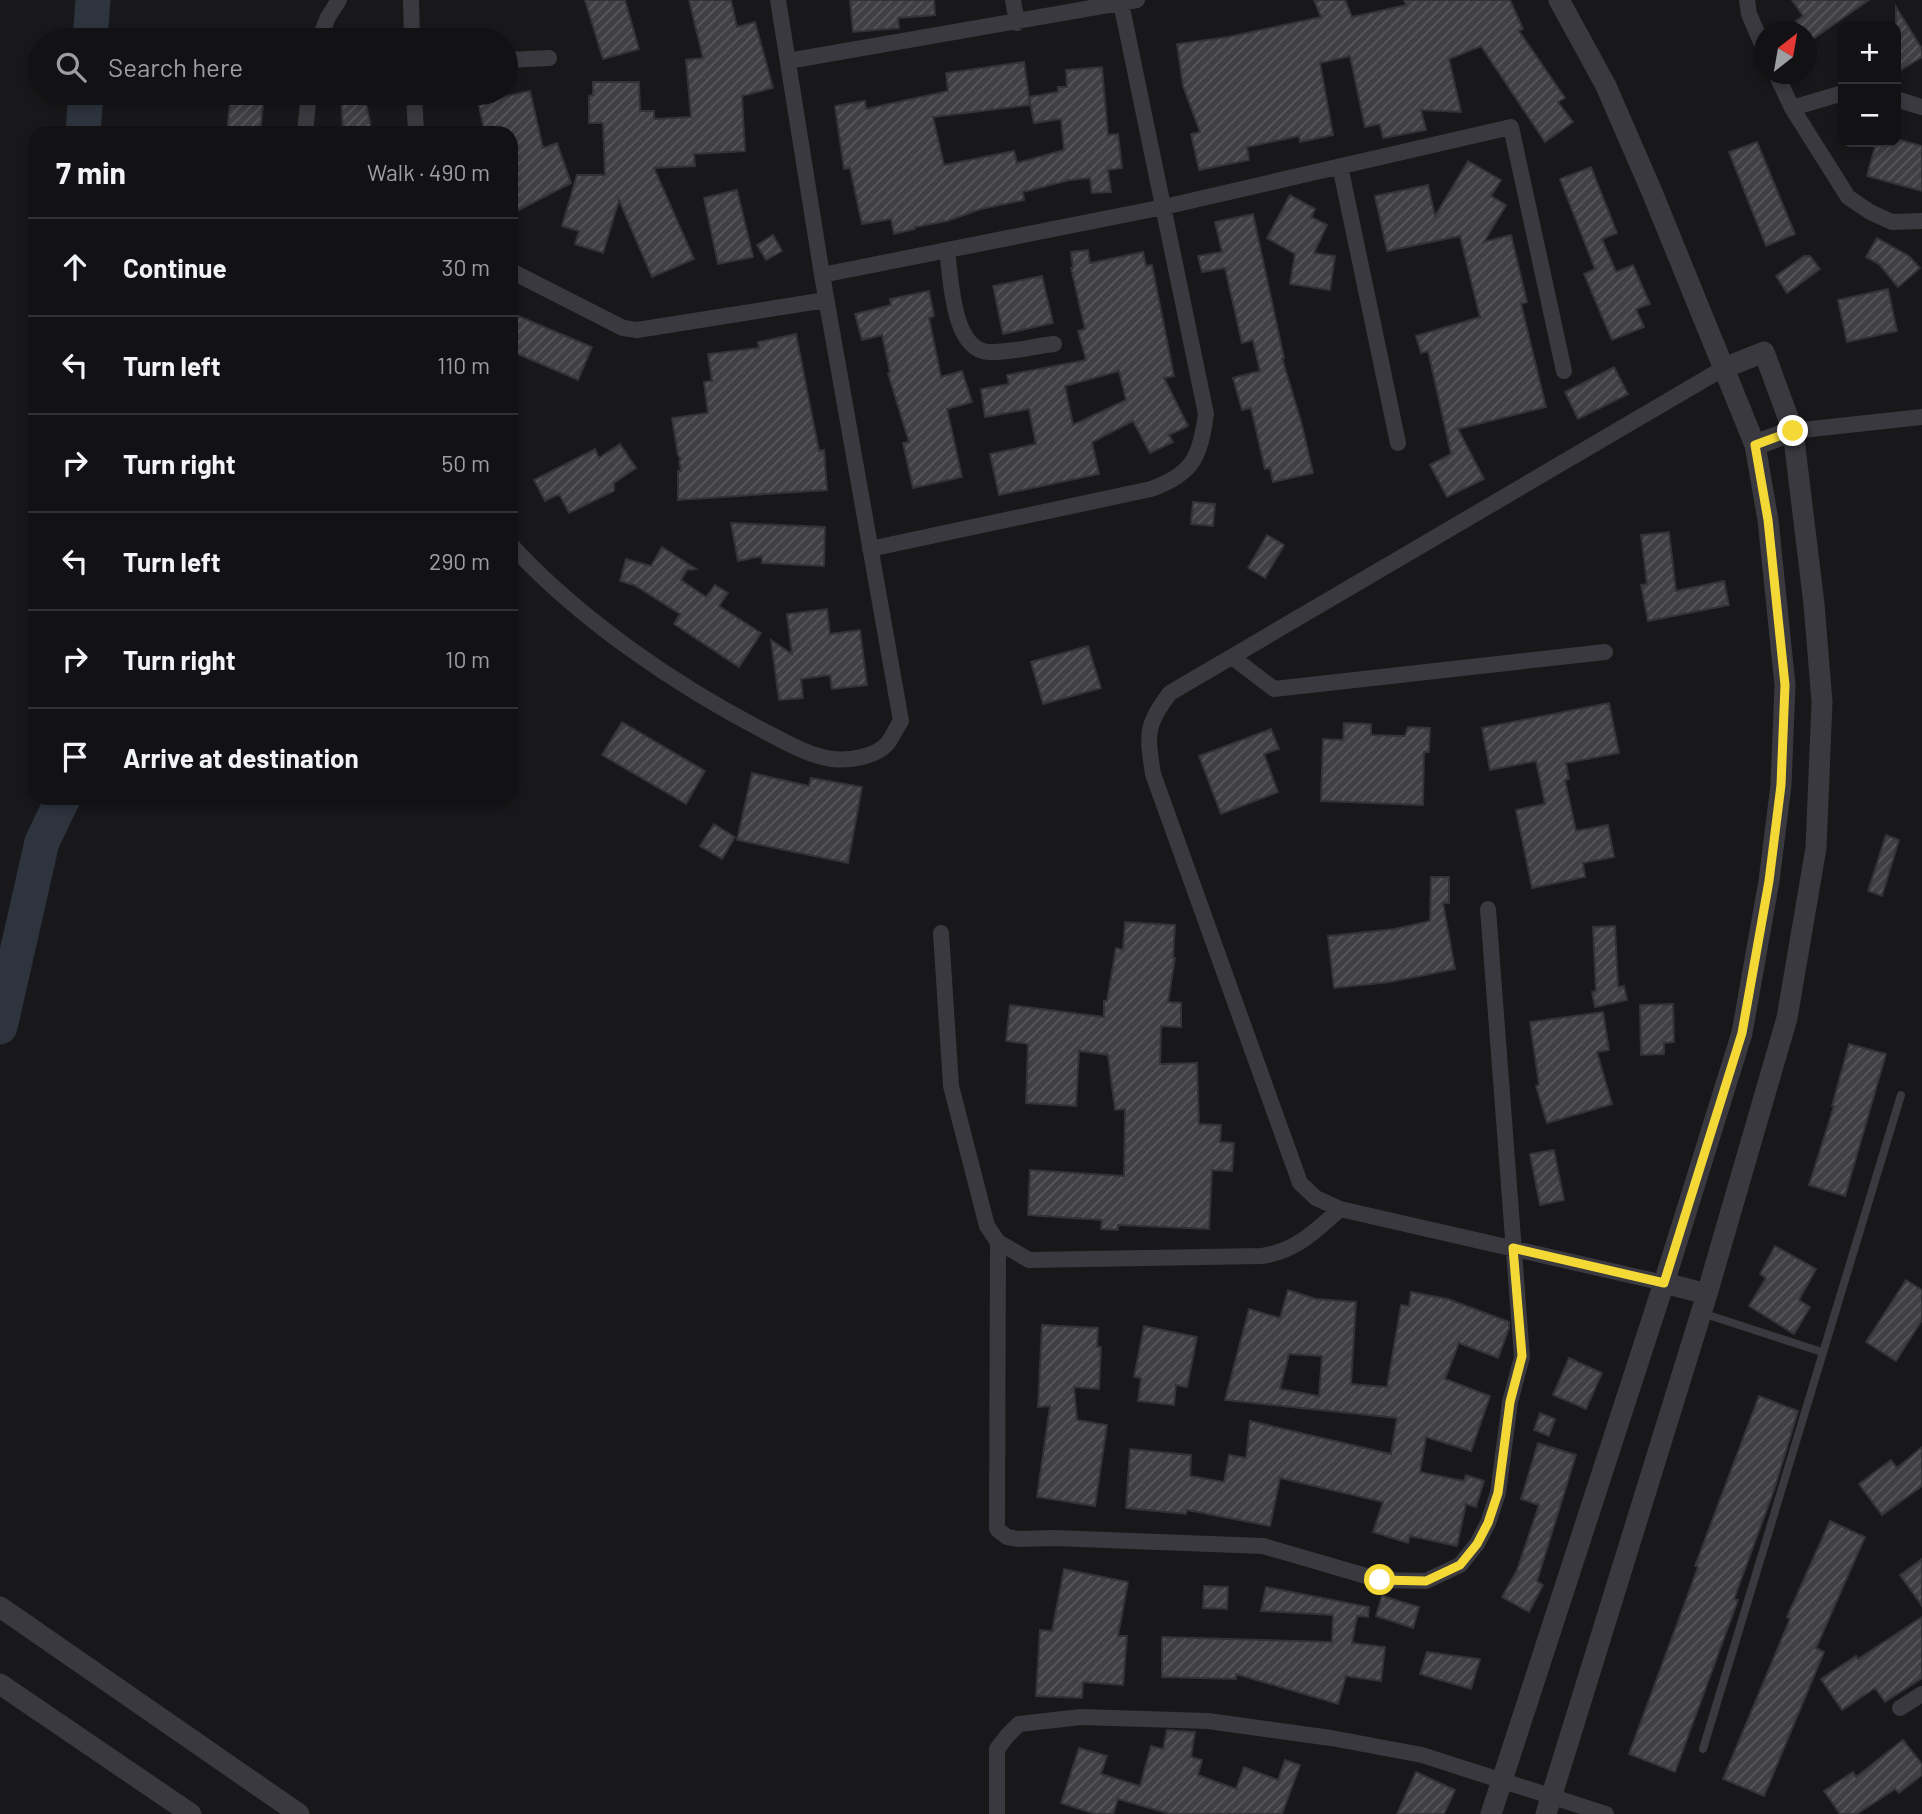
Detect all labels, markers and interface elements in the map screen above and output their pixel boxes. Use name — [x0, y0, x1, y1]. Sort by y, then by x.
north arrow — [1754, 21, 1817, 84]
map controls — [1838, 21, 1901, 147]
button: + — [1838, 21, 1901, 84]
search box — [28, 28, 518, 105]
icon: search — [52, 48, 90, 86]
text: Search here — [108, 51, 243, 82]
button: − — [1838, 84, 1901, 147]
text: 7 min — [56, 154, 126, 190]
text: Walk · 490 m — [367, 158, 490, 186]
icon: ahead — [56, 248, 94, 286]
text: Continue — [123, 252, 227, 283]
text: 30 m — [442, 253, 490, 281]
icon: left — [56, 346, 94, 384]
text: Turn left — [123, 350, 221, 381]
text: 110 m — [437, 351, 490, 379]
route end — [1777, 415, 1808, 446]
icon: right — [56, 444, 94, 482]
text: Turn right — [123, 448, 236, 479]
text: 50 m — [442, 449, 490, 477]
icon: left — [56, 542, 94, 580]
text: Turn left — [123, 546, 221, 577]
text: 290 m — [429, 547, 490, 575]
icon: right — [56, 640, 94, 678]
text: Turn right — [123, 644, 236, 675]
text: 10 m — [445, 645, 490, 673]
icon: arrive — [56, 738, 94, 776]
text: Arrive at destination — [123, 742, 359, 773]
route start — [1364, 1564, 1395, 1595]

